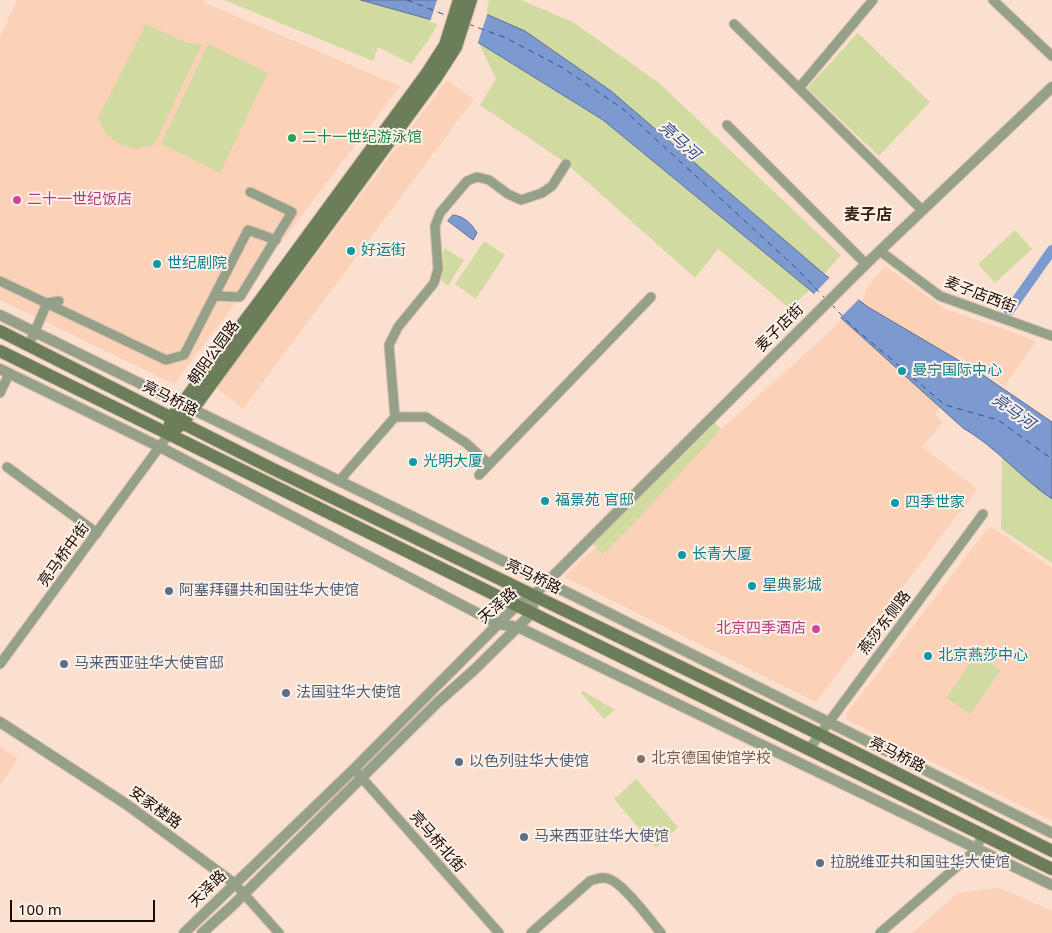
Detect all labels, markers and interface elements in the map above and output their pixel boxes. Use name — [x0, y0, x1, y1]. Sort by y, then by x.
water label: 亮马河 — [655, 118, 703, 164]
place label: 二十一世纪游泳馆 — [302, 129, 422, 147]
marker: 二十一世纪游泳馆 — [286, 132, 298, 144]
place label: 二十一世纪饭店 — [27, 191, 132, 209]
marker: 二十一世纪饭店 — [11, 194, 23, 206]
district label: 麦子店 — [844, 205, 892, 225]
place label: 好运街 — [361, 242, 406, 260]
marker: 好运街 — [345, 245, 357, 257]
place label: 世纪剧院 — [167, 255, 227, 273]
marker: 世纪剧院 — [151, 258, 163, 270]
street label: 麦子店西街 — [942, 273, 1018, 317]
street label: 麦子店街 — [752, 300, 808, 356]
street label: 朝阳公园路 — [185, 317, 243, 389]
place label: 曼宁国际中心 — [912, 362, 1002, 380]
marker: 曼宁国际中心 — [896, 365, 908, 377]
street label: 亮马桥路 — [139, 377, 201, 421]
water label: 亮马河 — [988, 390, 1038, 434]
place label: 光明大厦 — [423, 453, 483, 471]
marker: 光明大厦 — [407, 456, 419, 468]
place label: 福景苑 官邸 — [555, 492, 634, 510]
place label: 四季世家 — [905, 494, 965, 512]
marker: 福景苑 官邸 — [539, 495, 551, 507]
marker: 四季世家 — [889, 497, 901, 509]
street label: 亮马桥中街 — [35, 519, 93, 591]
place label: 长青大厦 — [692, 546, 752, 564]
marker: 长青大厦 — [676, 549, 688, 561]
street label: 亮马桥路 — [502, 556, 564, 598]
place label: 星典影城 — [762, 577, 822, 595]
marker: 星典影城 — [746, 580, 758, 592]
place label: 阿塞拜疆共和国驻华大使馆 — [179, 582, 359, 600]
street label: 天泽路 — [475, 584, 521, 628]
marker: 阿塞拜疆共和国驻华大使馆 — [163, 585, 175, 597]
street label: 燕莎东侧路 — [855, 588, 915, 658]
place label: 北京四季酒店 — [716, 620, 806, 638]
marker: 北京四季酒店 — [810, 623, 822, 635]
place label: 北京燕莎中心 — [938, 647, 1028, 665]
marker: 北京燕莎中心 — [922, 650, 934, 662]
place label: 马来西亚驻华大使官邸 — [74, 655, 224, 673]
marker: 马来西亚驻华大使官邸 — [58, 658, 70, 670]
place label: 法国驻华大使馆 — [296, 684, 401, 702]
marker: 法国驻华大使馆 — [280, 687, 292, 699]
street label: 亮马桥路 — [866, 733, 928, 777]
place label: 北京德国使馆学校 — [651, 750, 771, 768]
place label: 以色列驻华大使馆 — [469, 753, 589, 771]
marker: 北京德国使馆学校 — [635, 753, 647, 765]
marker: 以色列驻华大使馆 — [453, 756, 465, 768]
street label: 安家楼路 — [125, 783, 185, 833]
street label: 亮马桥北街 — [406, 808, 468, 876]
place label: 马来西亚驻华大使馆 — [534, 828, 669, 846]
marker: 马来西亚驻华大使馆 — [518, 831, 530, 843]
place label: 拉脱维亚共和国驻华大使馆 — [830, 854, 1010, 872]
marker: 拉脱维亚共和国驻华大使馆 — [814, 857, 826, 869]
street label: 天泽路 — [186, 867, 230, 911]
scale bar — [12, 890, 158, 922]
text: 100 m — [18, 899, 62, 919]

